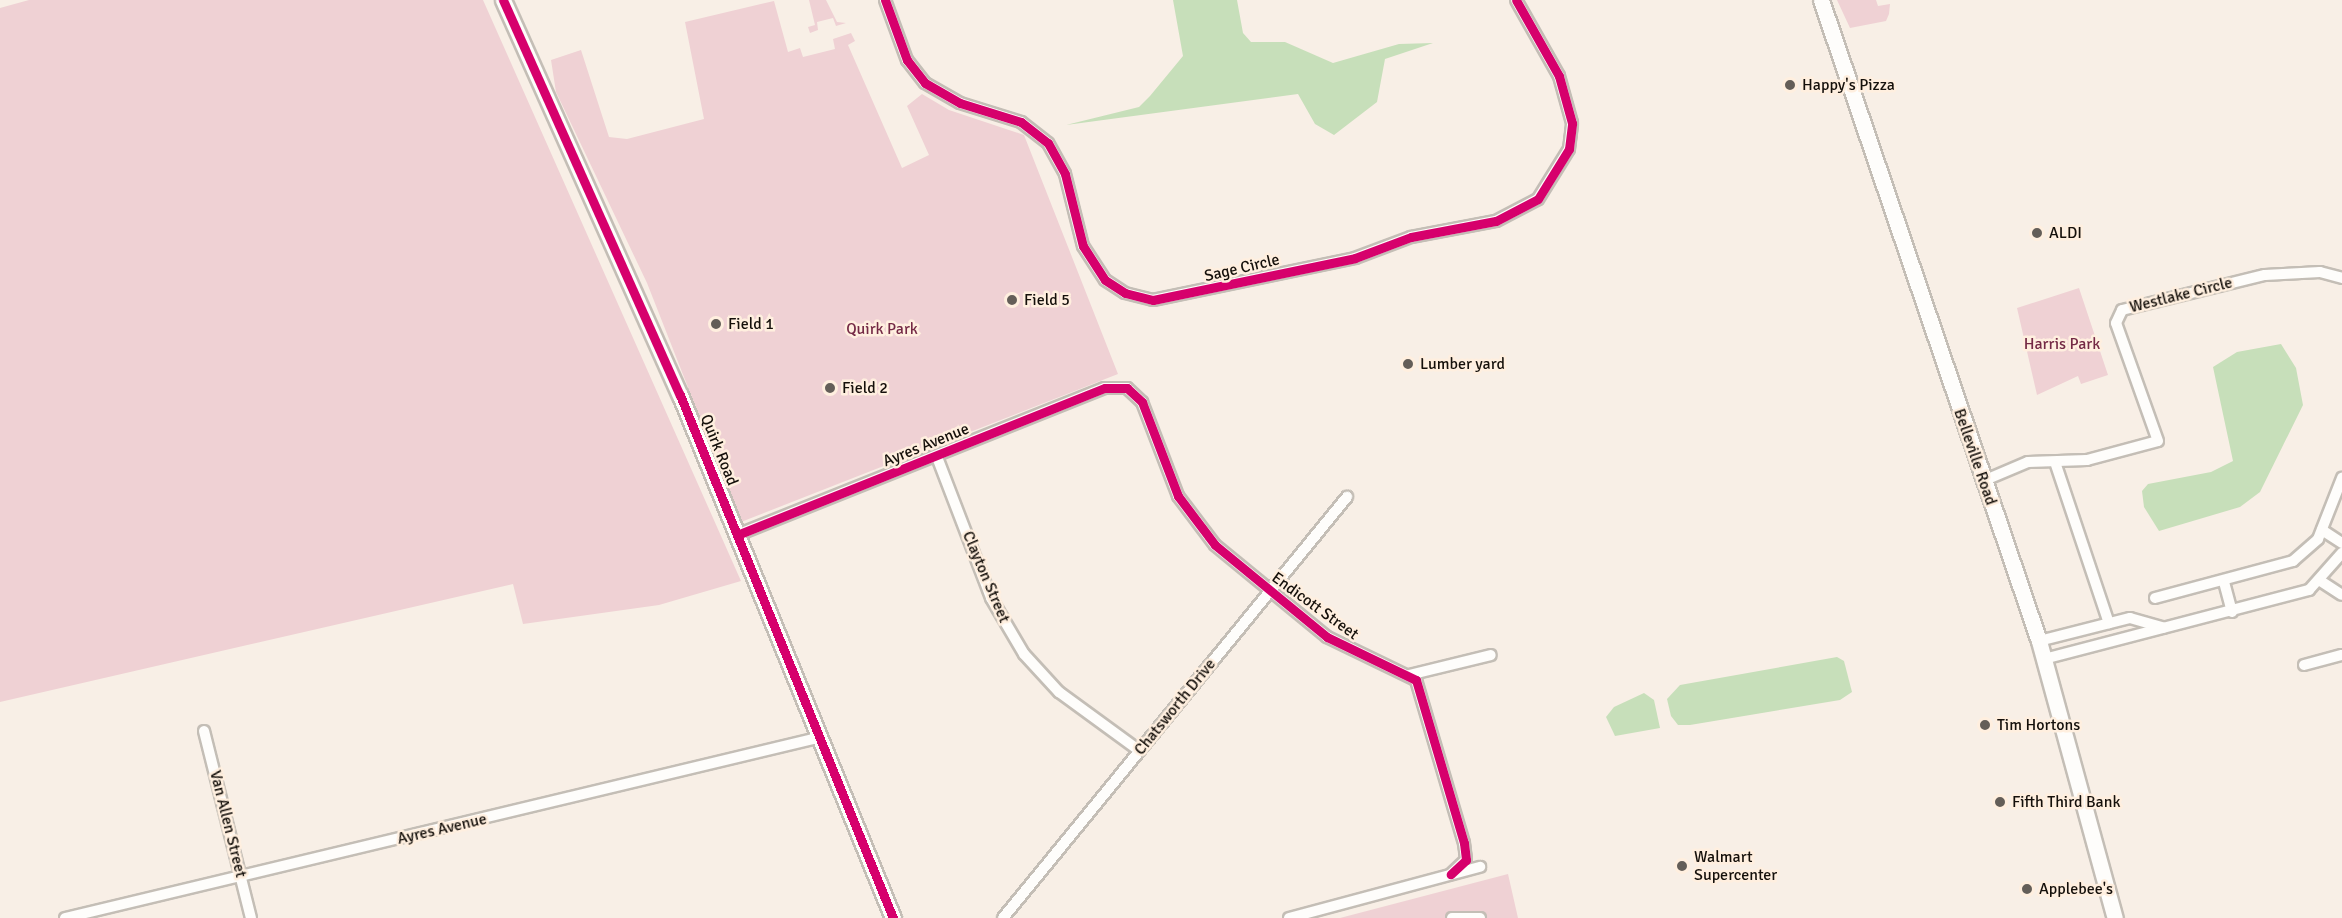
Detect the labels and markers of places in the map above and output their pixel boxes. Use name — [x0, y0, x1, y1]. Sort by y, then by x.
place label: Happy's Pizza — [1802, 75, 1895, 95]
marker: Happy's Pizza — [1783, 78, 1797, 92]
place label: ALDI — [2049, 223, 2082, 243]
marker: ALDI — [2030, 226, 2044, 240]
place label: Field 5 — [1024, 290, 1070, 310]
marker: Field 5 — [1005, 293, 1019, 307]
place label: Field 1 — [728, 314, 774, 334]
marker: Field 1 — [709, 317, 723, 331]
place label: Lumber yard — [1420, 354, 1505, 374]
marker: Lumber yard — [1401, 357, 1415, 371]
place label: Field 2 — [842, 378, 888, 398]
marker: Field 2 — [823, 381, 837, 395]
place label: Tim Hortons — [1997, 715, 2080, 735]
marker: Tim Hortons — [1978, 718, 1992, 732]
place label: Fifth Third Bank — [2012, 792, 2120, 812]
marker: Fifth Third Bank — [1993, 795, 2007, 809]
place label: Walmart Supercenter — [1694, 847, 1777, 885]
marker: Walmart Supercenter — [1675, 859, 1689, 873]
place label: Applebee's — [2039, 879, 2113, 899]
marker: Applebee's — [2020, 882, 2034, 896]

